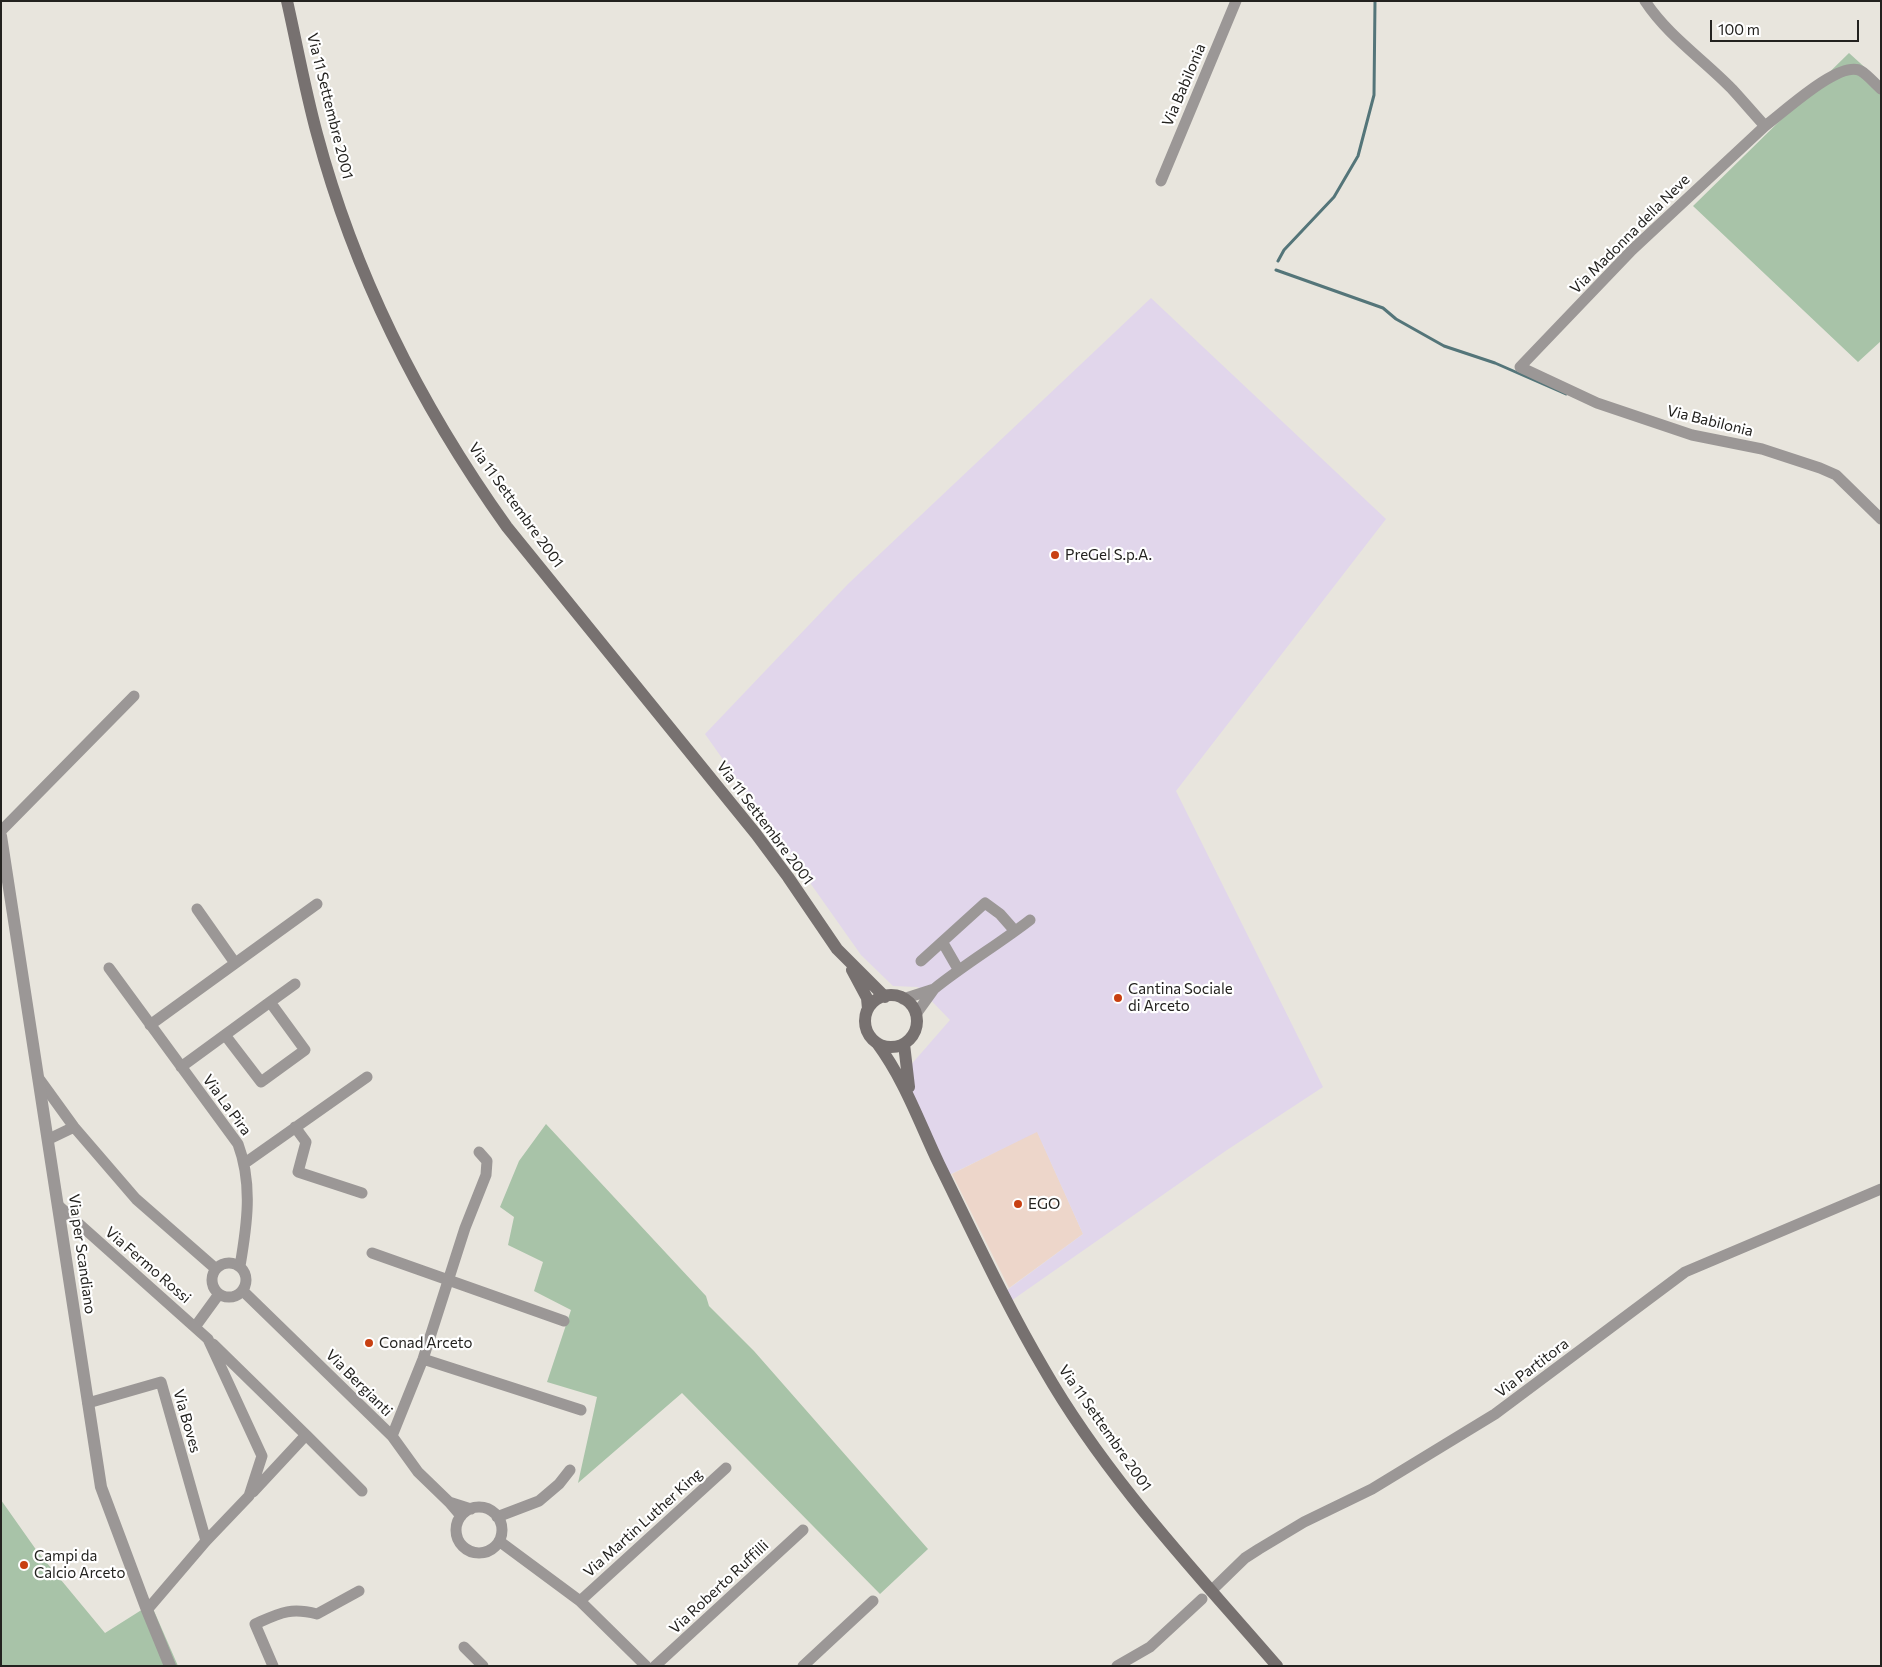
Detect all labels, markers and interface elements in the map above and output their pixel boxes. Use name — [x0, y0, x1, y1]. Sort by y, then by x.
scale bar — [1712, 10, 1861, 42]
text: 100 m — [1718, 20, 1760, 38]
street label: Via 11 Settembre 2001 — [303, 31, 357, 181]
street label: Via Babilonia — [1158, 41, 1210, 129]
street label: Via Madonna della Neve — [1566, 170, 1694, 298]
street label: Via Babilonia — [1665, 402, 1755, 440]
street label: Via 11 Settembre 2001 — [465, 439, 567, 571]
place label: PreGel S.p.A. — [1065, 546, 1152, 564]
marker: PreGel S.p.A. — [1049, 549, 1061, 561]
street label: Via 11 Settembre 2001 — [713, 758, 817, 888]
place label: Cantina Sociale di Arceto — [1128, 980, 1233, 1015]
marker: Cantina Sociale di Arceto — [1112, 992, 1124, 1004]
street label: Via La Pira — [199, 1071, 255, 1139]
street label: Via per Scandiano — [65, 1193, 99, 1315]
place label: EGO — [1028, 1195, 1060, 1213]
marker: EGO — [1012, 1198, 1024, 1210]
street label: Via Fermo Rossi — [101, 1223, 195, 1307]
place label: Conad Arceto — [379, 1334, 473, 1352]
street label: Via Partitora — [1492, 1335, 1572, 1401]
marker: Conad Arceto — [363, 1337, 375, 1349]
street label: Via Bergianti — [322, 1346, 396, 1420]
street label: Via 11 Settembre 2001 — [1055, 1361, 1155, 1495]
street label: Via Boves — [169, 1387, 205, 1455]
street label: Via Martin Luther King — [580, 1465, 706, 1581]
street label: Via Roberto Ruffilli — [666, 1536, 772, 1638]
place label: Campi da Calcio Arceto — [34, 1547, 125, 1582]
marker: Campi da Calcio Arceto — [18, 1559, 30, 1571]

